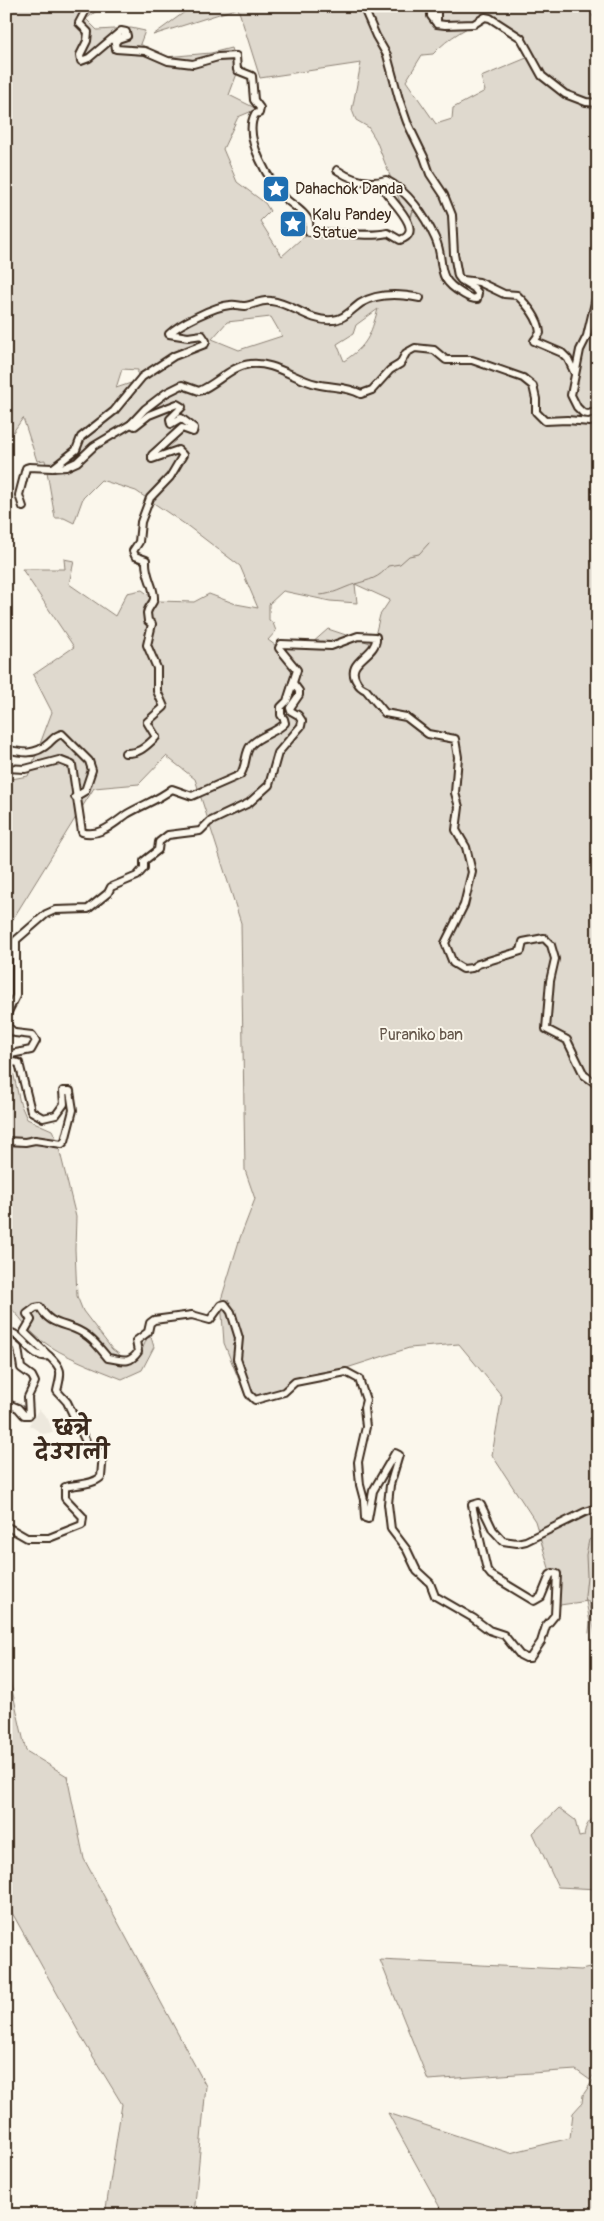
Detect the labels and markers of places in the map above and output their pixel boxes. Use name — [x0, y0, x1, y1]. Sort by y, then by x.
place icon: Dahachok Danda — [261, 174, 291, 204]
place label: Dahachok Danda — [295, 179, 403, 199]
place label: Kalu Pandey Statue — [312, 205, 392, 243]
place icon: Kalu Pandey Statue — [278, 209, 308, 239]

